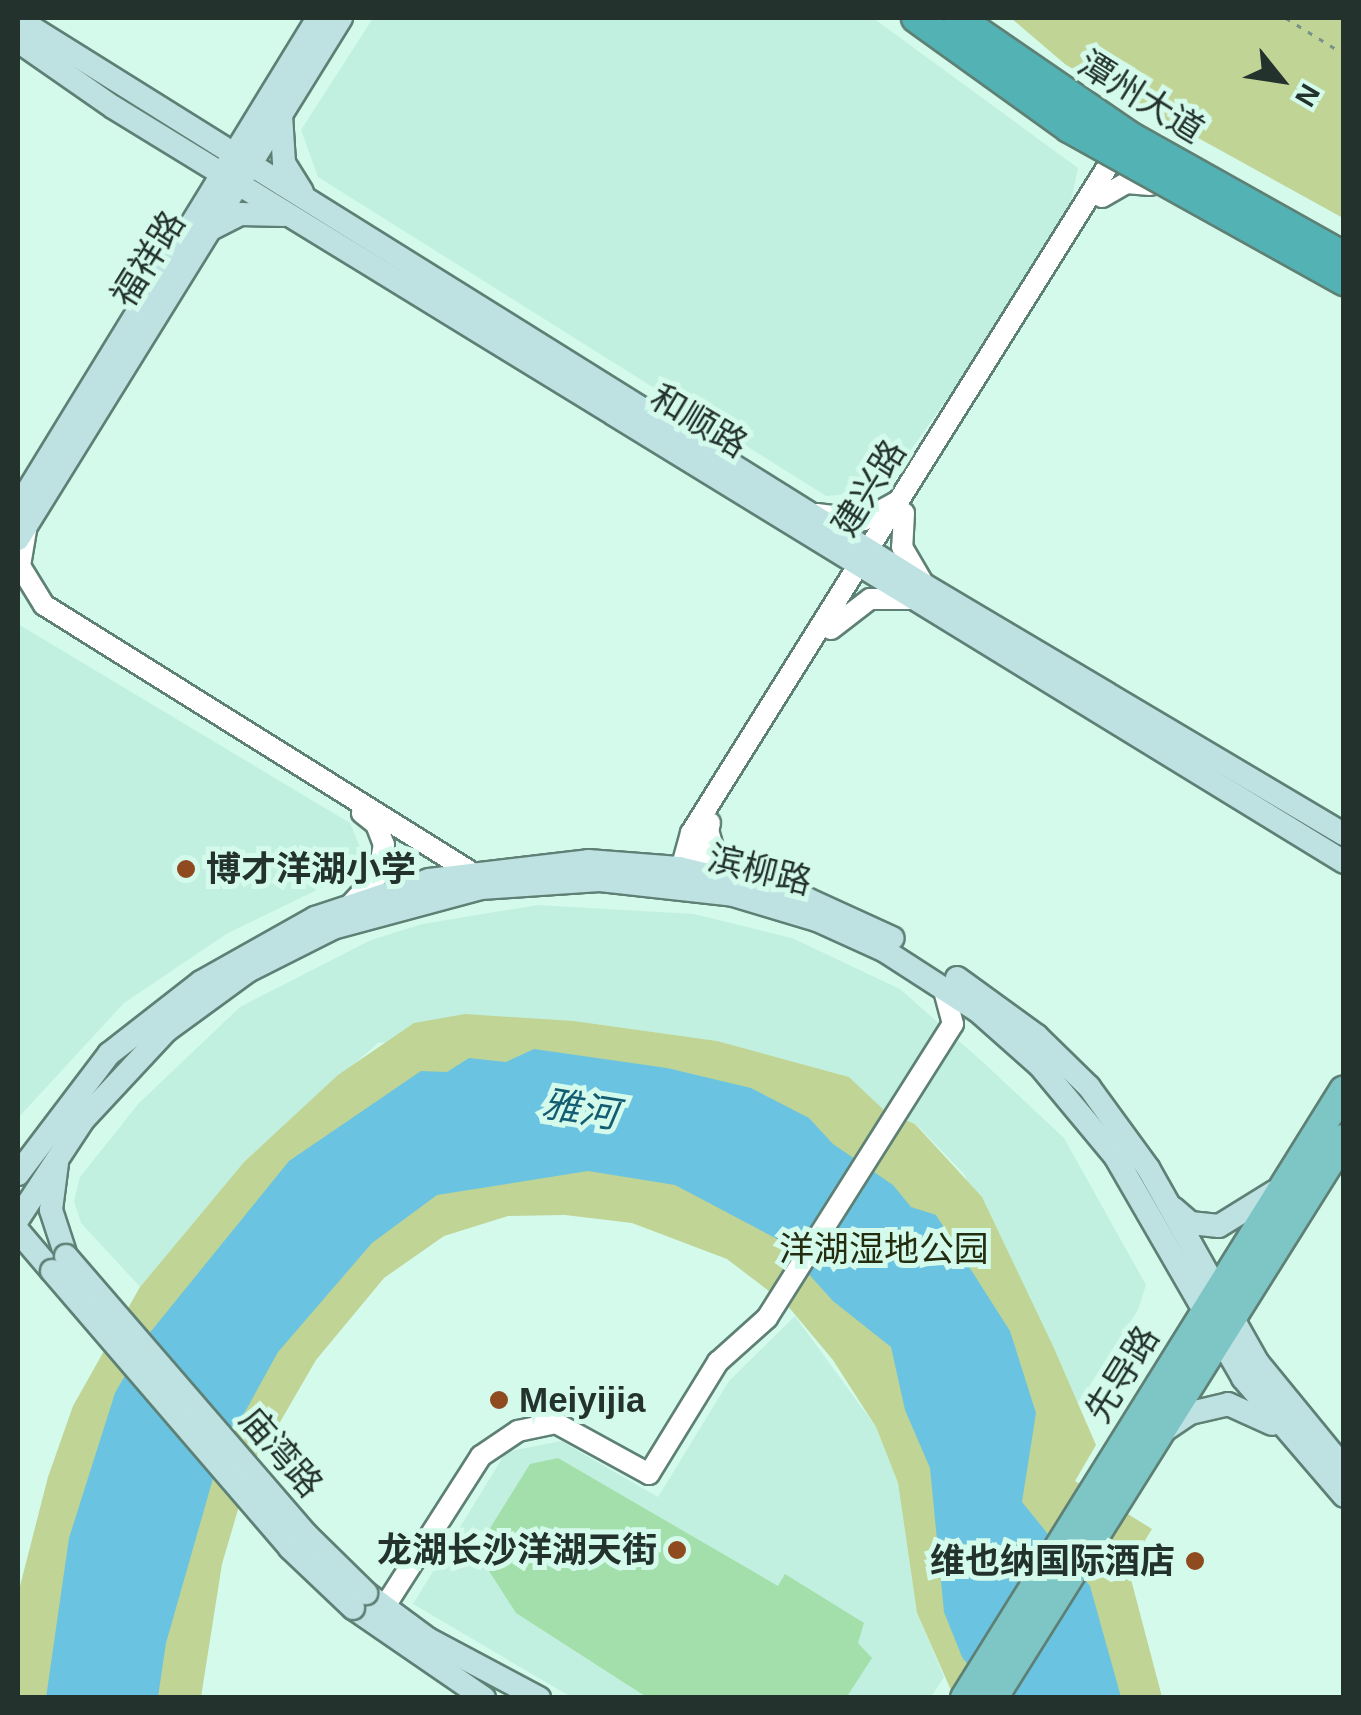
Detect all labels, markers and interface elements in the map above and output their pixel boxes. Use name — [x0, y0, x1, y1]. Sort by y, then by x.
north arrow — [1231, 30, 1331, 130]
street label: 潭州大道 — [1071, 42, 1211, 152]
text: N — [1289, 79, 1326, 112]
street label: 福祥路 — [102, 203, 194, 315]
street label: 和顺路 — [643, 376, 755, 466]
street label: 建兴路 — [823, 432, 915, 544]
street label: 滨柳路 — [704, 837, 816, 903]
place label: 博才洋湖小学 — [206, 848, 416, 890]
marker: 博才洋湖小学 — [175, 858, 197, 880]
water label: 雅河 — [539, 1082, 621, 1138]
park label: 洋湖湿地公园 — [779, 1228, 989, 1270]
street label: 先导路 — [1076, 1318, 1168, 1430]
place label: Meiyijia — [519, 1379, 645, 1421]
marker: Meiyijia — [488, 1389, 510, 1411]
street label: 庙湾路 — [231, 1399, 331, 1505]
place label: 龙湖长沙洋湖天街 — [377, 1529, 657, 1571]
marker: 龙湖长沙洋湖天街 — [666, 1539, 688, 1561]
place label: 维也纳国际酒店 — [930, 1540, 1175, 1582]
marker: 维也纳国际酒店 — [1184, 1550, 1206, 1572]

